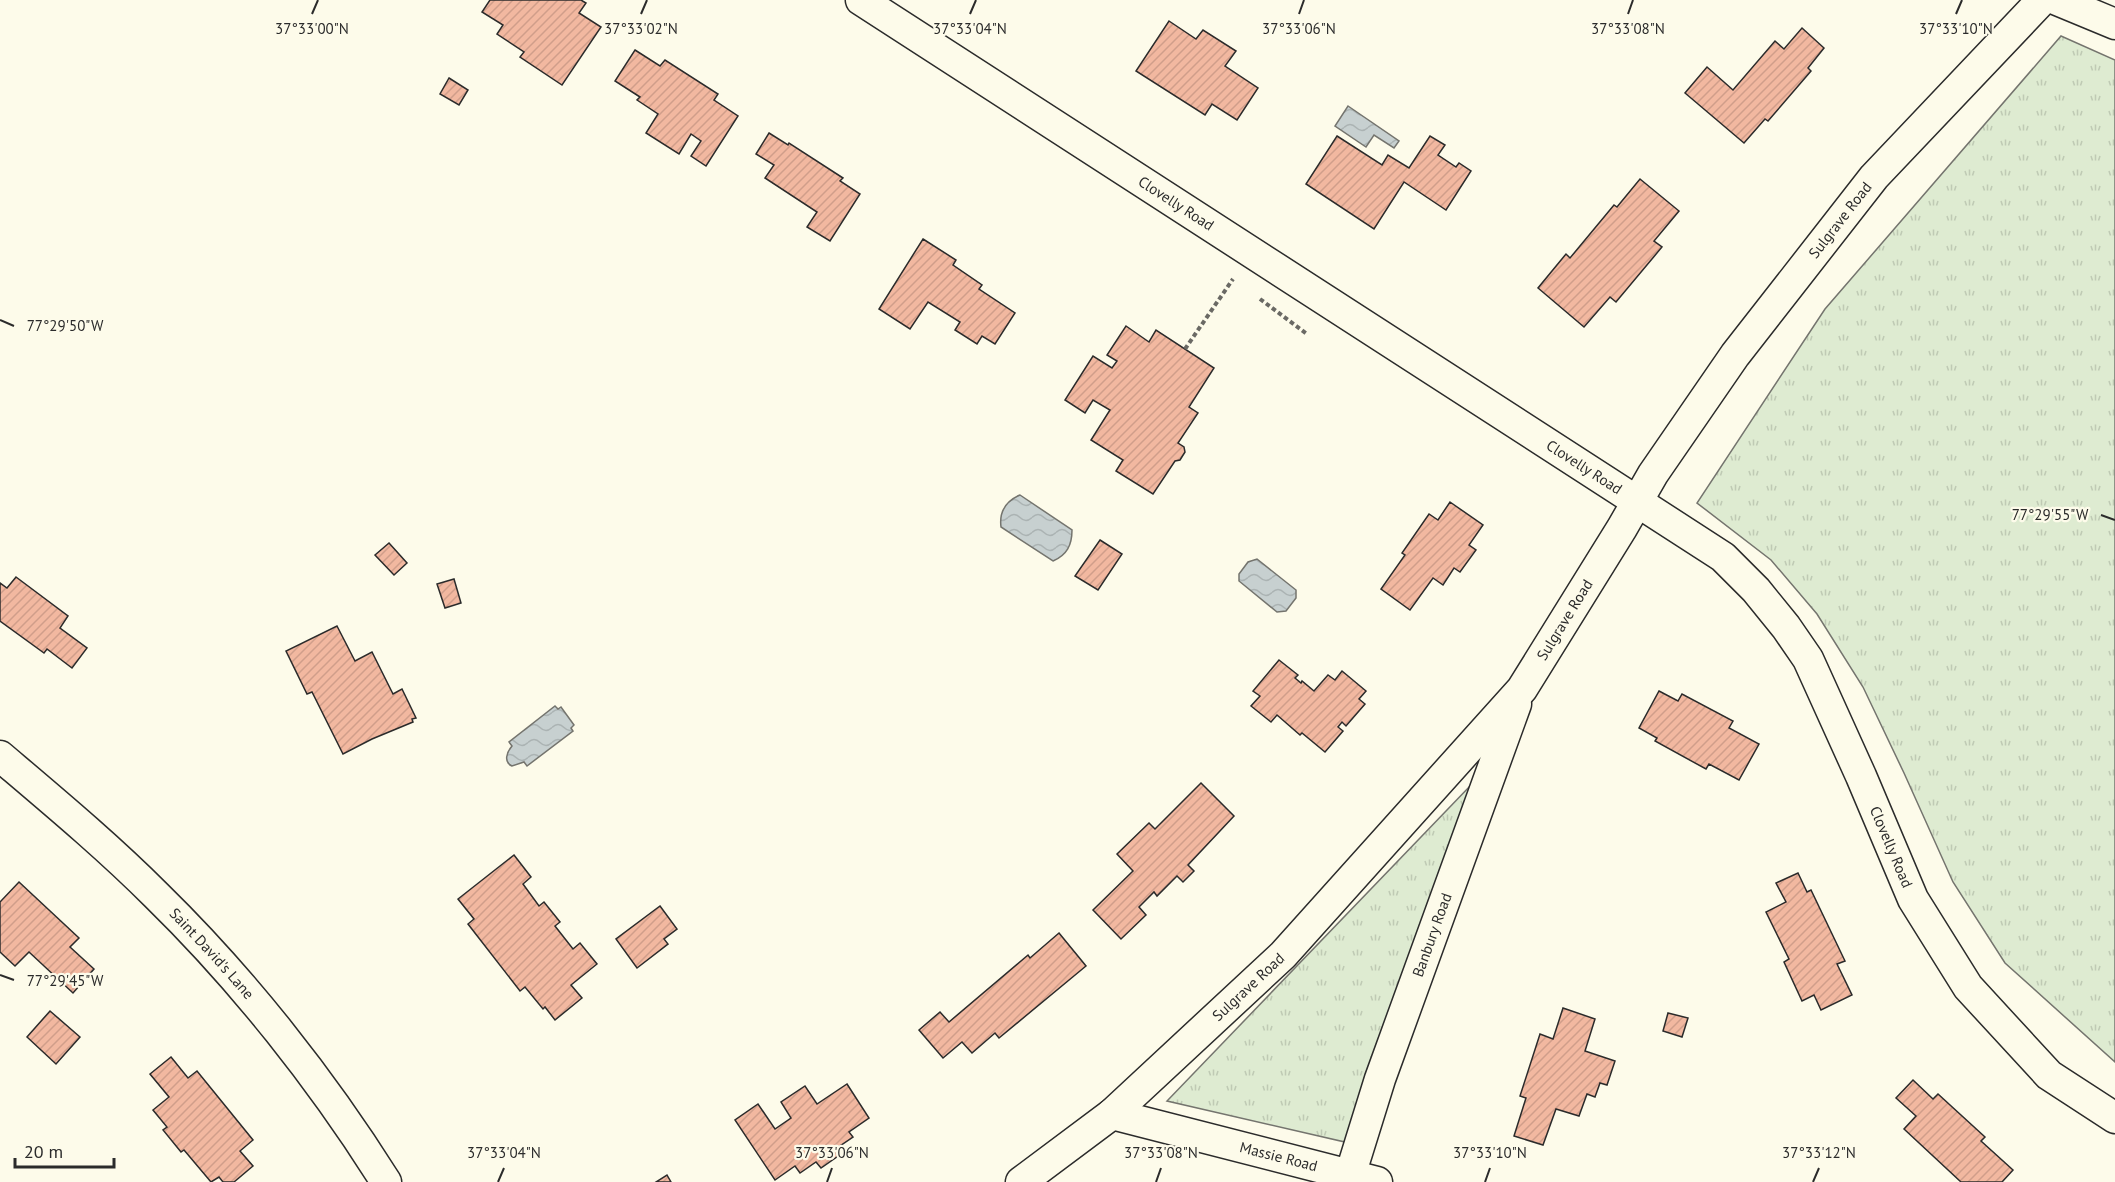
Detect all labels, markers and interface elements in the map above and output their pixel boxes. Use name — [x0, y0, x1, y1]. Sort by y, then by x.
text: 37°33'00"N — [275, 19, 349, 38]
text: 37°33'02"N — [604, 19, 678, 38]
text: 37°33'04"N — [933, 19, 1007, 38]
text: 37°33'06"N — [1262, 19, 1336, 38]
text: 37°33'08"N — [1591, 19, 1665, 38]
text: 37°33'10"N — [1919, 19, 1993, 38]
street label: Clovelly Road — [1135, 172, 1218, 235]
street label: Sulgrave Road — [1804, 178, 1876, 262]
text: 77°29'50"W — [27, 316, 104, 335]
street label: Clovelly Road — [1543, 435, 1626, 498]
text: 77°29'55"W — [2012, 505, 2089, 524]
street label: Sulgrave Road — [1532, 576, 1597, 664]
street label: Clovelly Road — [1866, 803, 1917, 890]
street label: Banbury Road — [1408, 890, 1456, 979]
street label: Saint David's Lane — [166, 904, 258, 1003]
street label: Sulgrave Road — [1208, 949, 1288, 1025]
text: 77°29'45"W — [27, 971, 104, 990]
scale bar — [15, 1131, 114, 1169]
street label: Massie Road — [1238, 1137, 1320, 1175]
text: 20 m — [24, 1140, 63, 1163]
text: 37°33'04"N — [467, 1143, 541, 1162]
text: 37°33'06"N — [795, 1143, 869, 1162]
text: 37°33'08"N — [1124, 1143, 1198, 1162]
text: 37°33'10"N — [1453, 1143, 1527, 1162]
text: 37°33'12"N — [1782, 1143, 1856, 1162]

